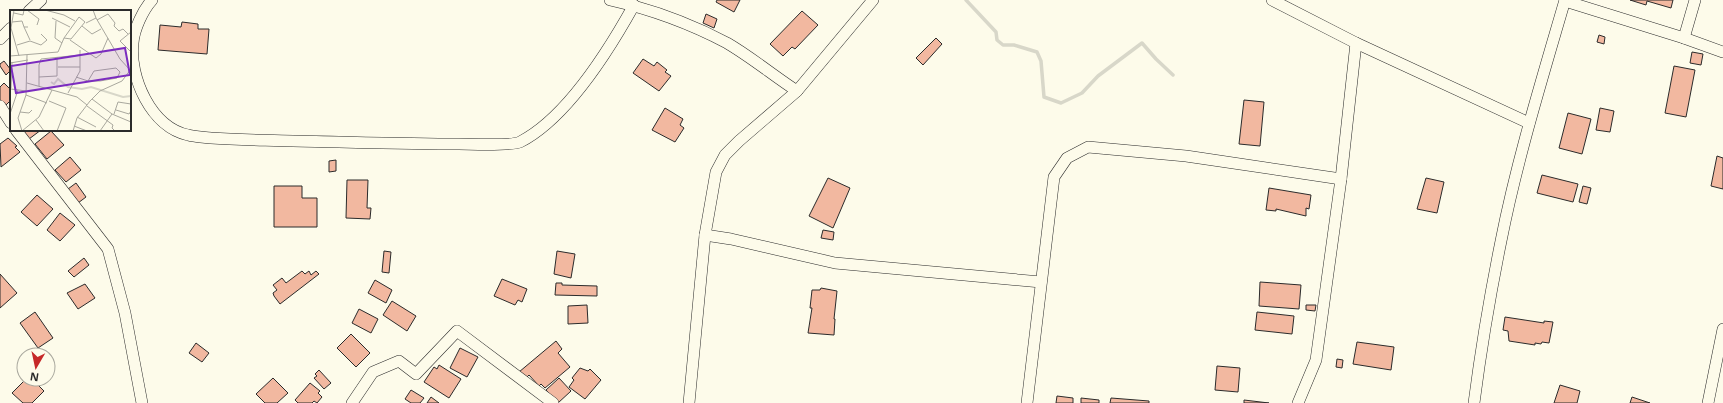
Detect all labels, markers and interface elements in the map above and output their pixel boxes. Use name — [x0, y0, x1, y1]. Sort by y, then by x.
inset map — [10, 10, 131, 131]
north arrow — [16, 347, 56, 387]
text: N — [29, 369, 40, 385]

